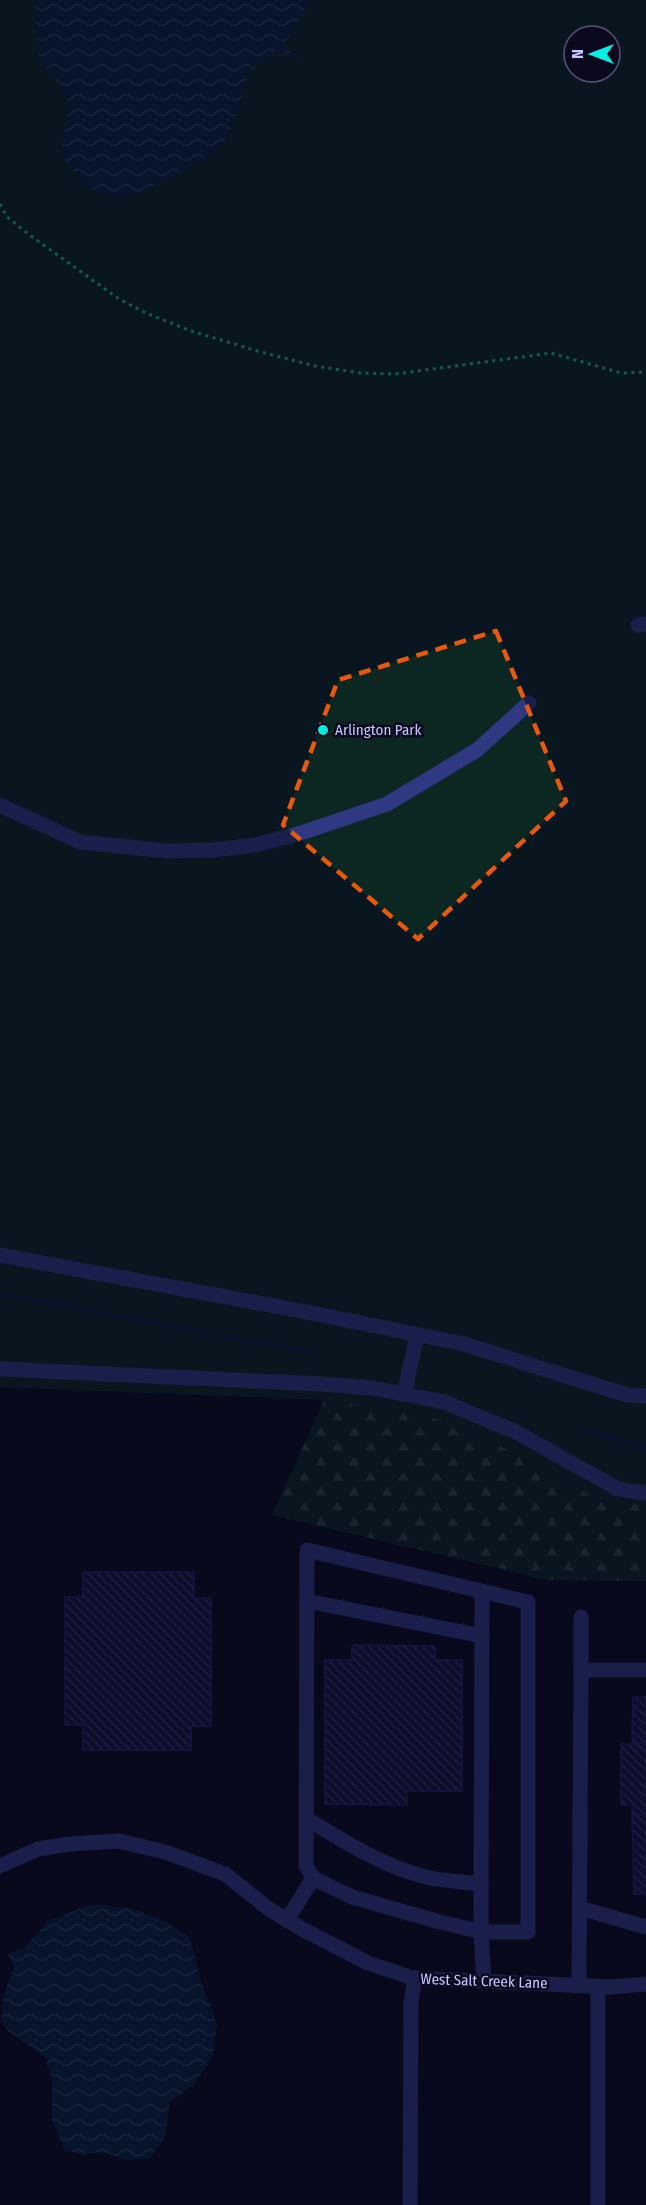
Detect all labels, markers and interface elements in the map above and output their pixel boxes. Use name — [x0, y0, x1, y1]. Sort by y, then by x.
north arrow — [562, 24, 622, 84]
text: N — [568, 49, 587, 59]
place label: Arlington Park — [335, 721, 421, 739]
marker: Arlington Park — [316, 723, 330, 737]
street label: West Salt Creek Lane — [420, 1970, 548, 1992]

